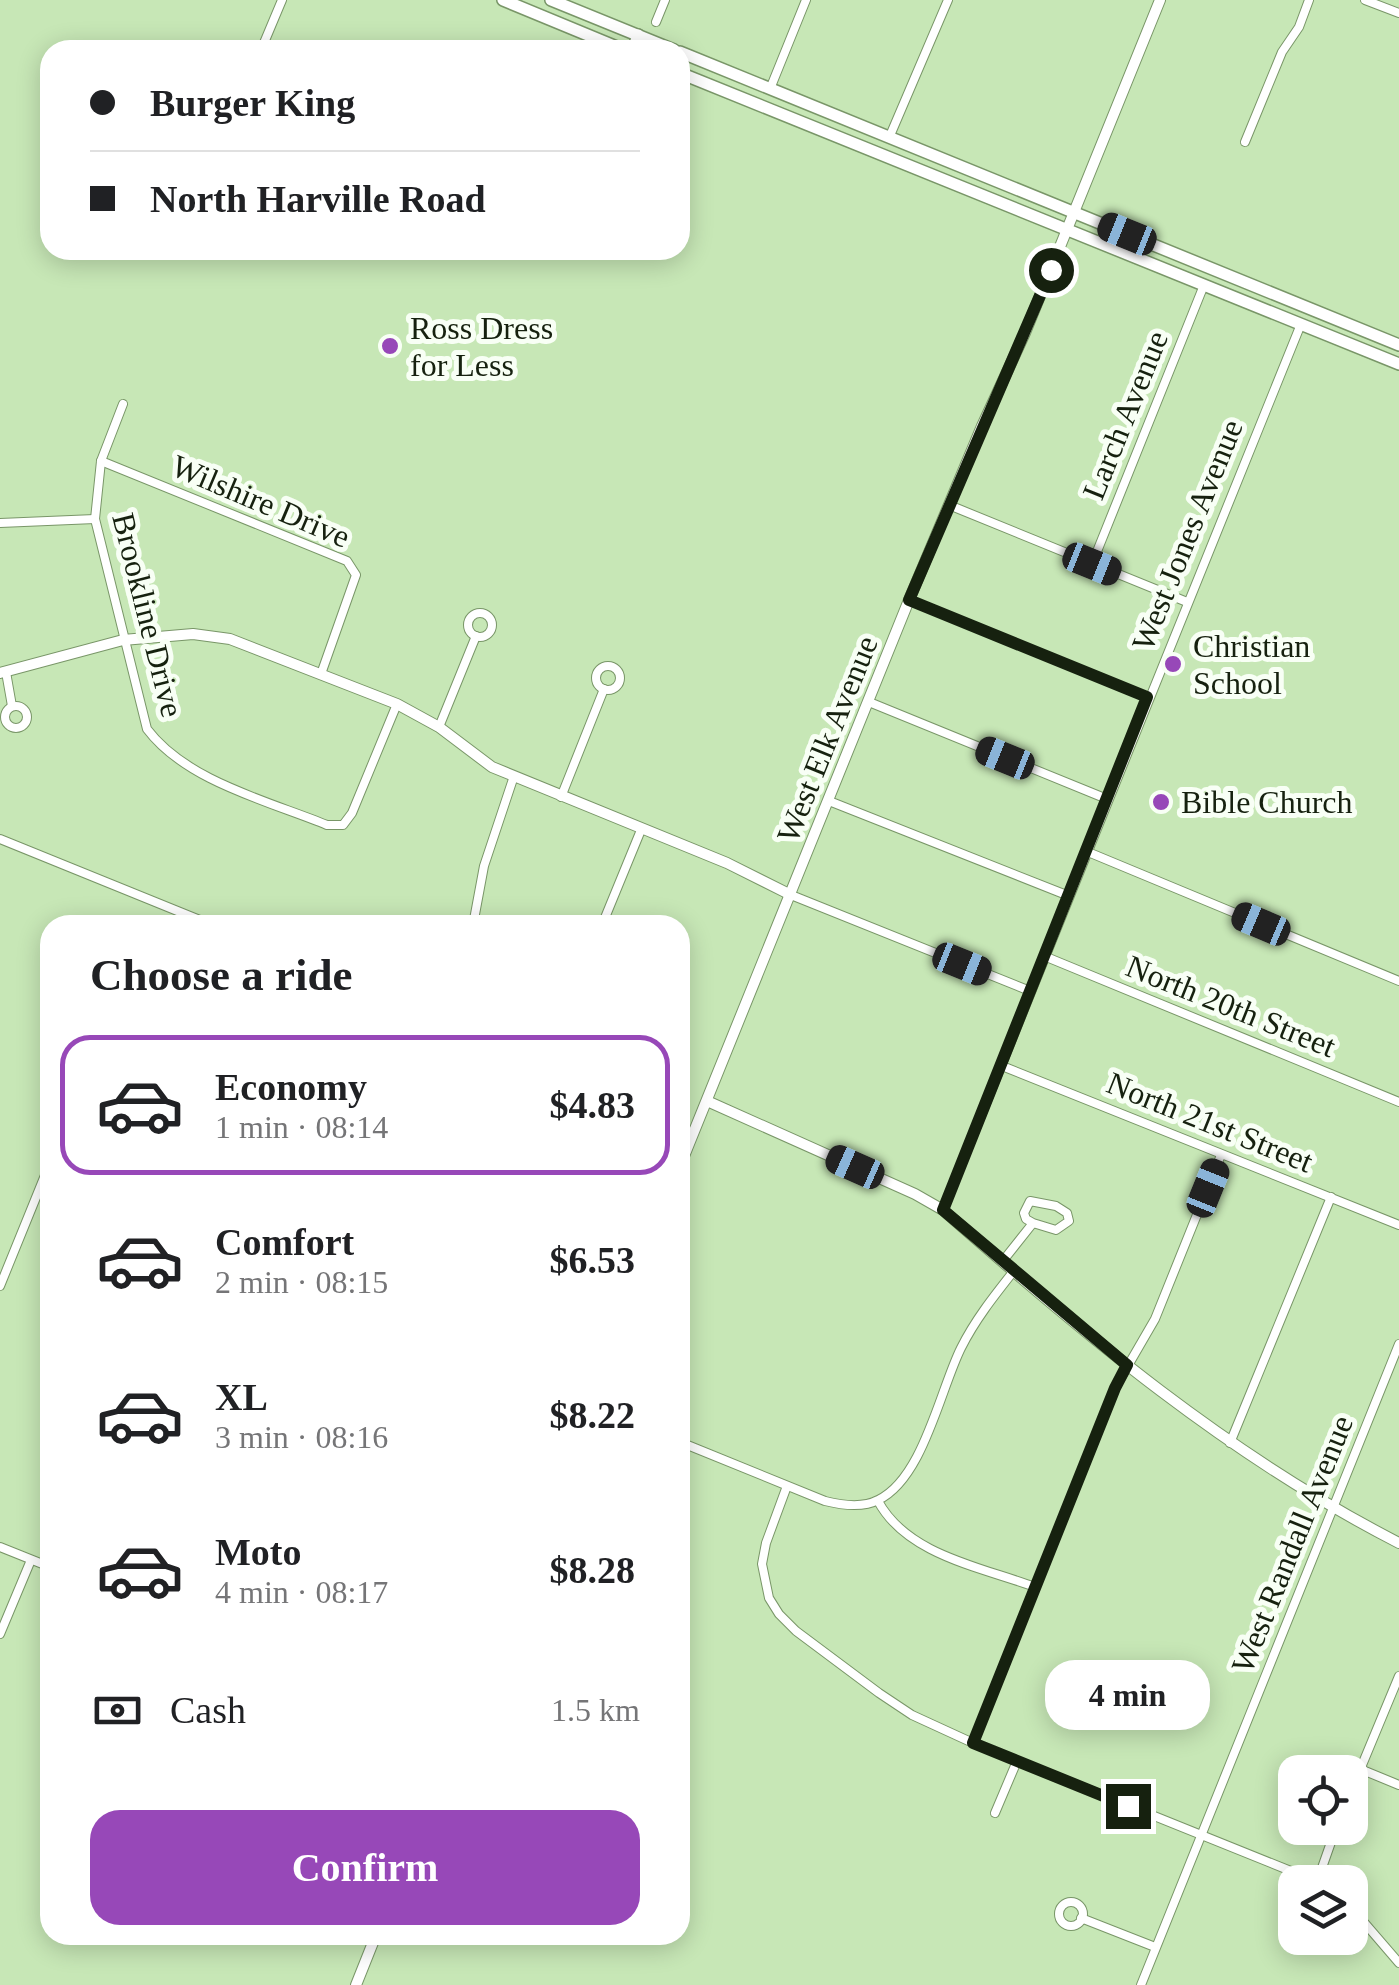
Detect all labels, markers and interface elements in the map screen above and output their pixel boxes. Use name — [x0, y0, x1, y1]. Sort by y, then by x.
text: Burger King — [150, 82, 355, 124]
text: North Harville Road — [150, 178, 486, 220]
car — [1094, 209, 1160, 259]
route start — [1029, 248, 1074, 293]
place label: Ross Dress for Less — [410, 310, 553, 383]
street label: Larch Avenue — [1075, 326, 1175, 504]
marker: Ross Dress for Less — [379, 335, 401, 357]
street label: West Jones Avenue — [1124, 414, 1250, 656]
street label: Wilshire Drive — [167, 447, 355, 555]
street label: Brookline Drive — [105, 509, 191, 721]
car — [1059, 539, 1125, 589]
place label: Christian School — [1193, 628, 1310, 701]
street label: West Elk Avenue — [769, 631, 885, 847]
marker: Christian School — [1162, 653, 1184, 675]
car — [972, 733, 1038, 783]
place label: Bible Church — [1181, 784, 1353, 820]
marker: Bible Church — [1150, 791, 1172, 813]
car — [1228, 898, 1294, 950]
car — [929, 939, 995, 989]
street label: North 20th Street — [1121, 948, 1341, 1064]
text: Choose a ride — [90, 950, 353, 1000]
icon: car — [95, 1060, 185, 1150]
street label: North 21st Street — [1102, 1064, 1318, 1180]
text: Economy — [215, 1066, 367, 1108]
text: $4.83 — [550, 1084, 635, 1126]
text: 1 min · 08:14 — [215, 1109, 388, 1145]
car — [821, 1141, 889, 1193]
car — [1183, 1155, 1233, 1221]
icon: car — [95, 1215, 185, 1305]
text: Comfort — [215, 1221, 354, 1263]
text: $6.53 — [550, 1239, 635, 1281]
text: 2 min · 08:15 — [215, 1264, 388, 1300]
icon: car — [95, 1370, 185, 1460]
text: XL — [215, 1376, 268, 1418]
text: $8.22 — [550, 1394, 635, 1436]
street label: West Randall Avenue — [1224, 1410, 1360, 1678]
text: 3 min · 08:16 — [215, 1419, 388, 1455]
icon: car — [95, 1525, 185, 1615]
text: Moto — [215, 1531, 302, 1573]
text: $8.28 — [550, 1549, 635, 1591]
text: 4 min · 08:17 — [215, 1574, 388, 1610]
callout: 4 min — [1046, 1661, 1210, 1731]
text: 4 min — [1089, 1677, 1166, 1713]
icon: cash — [90, 1683, 145, 1738]
text: Cash — [170, 1689, 246, 1731]
text: 1.5 km — [551, 1692, 640, 1728]
map controls — [1278, 1755, 1368, 1955]
button: locate — [1278, 1755, 1368, 1845]
route end — [1106, 1784, 1151, 1829]
button: Confirm — [90, 1810, 640, 1925]
button: layers — [1278, 1865, 1368, 1955]

